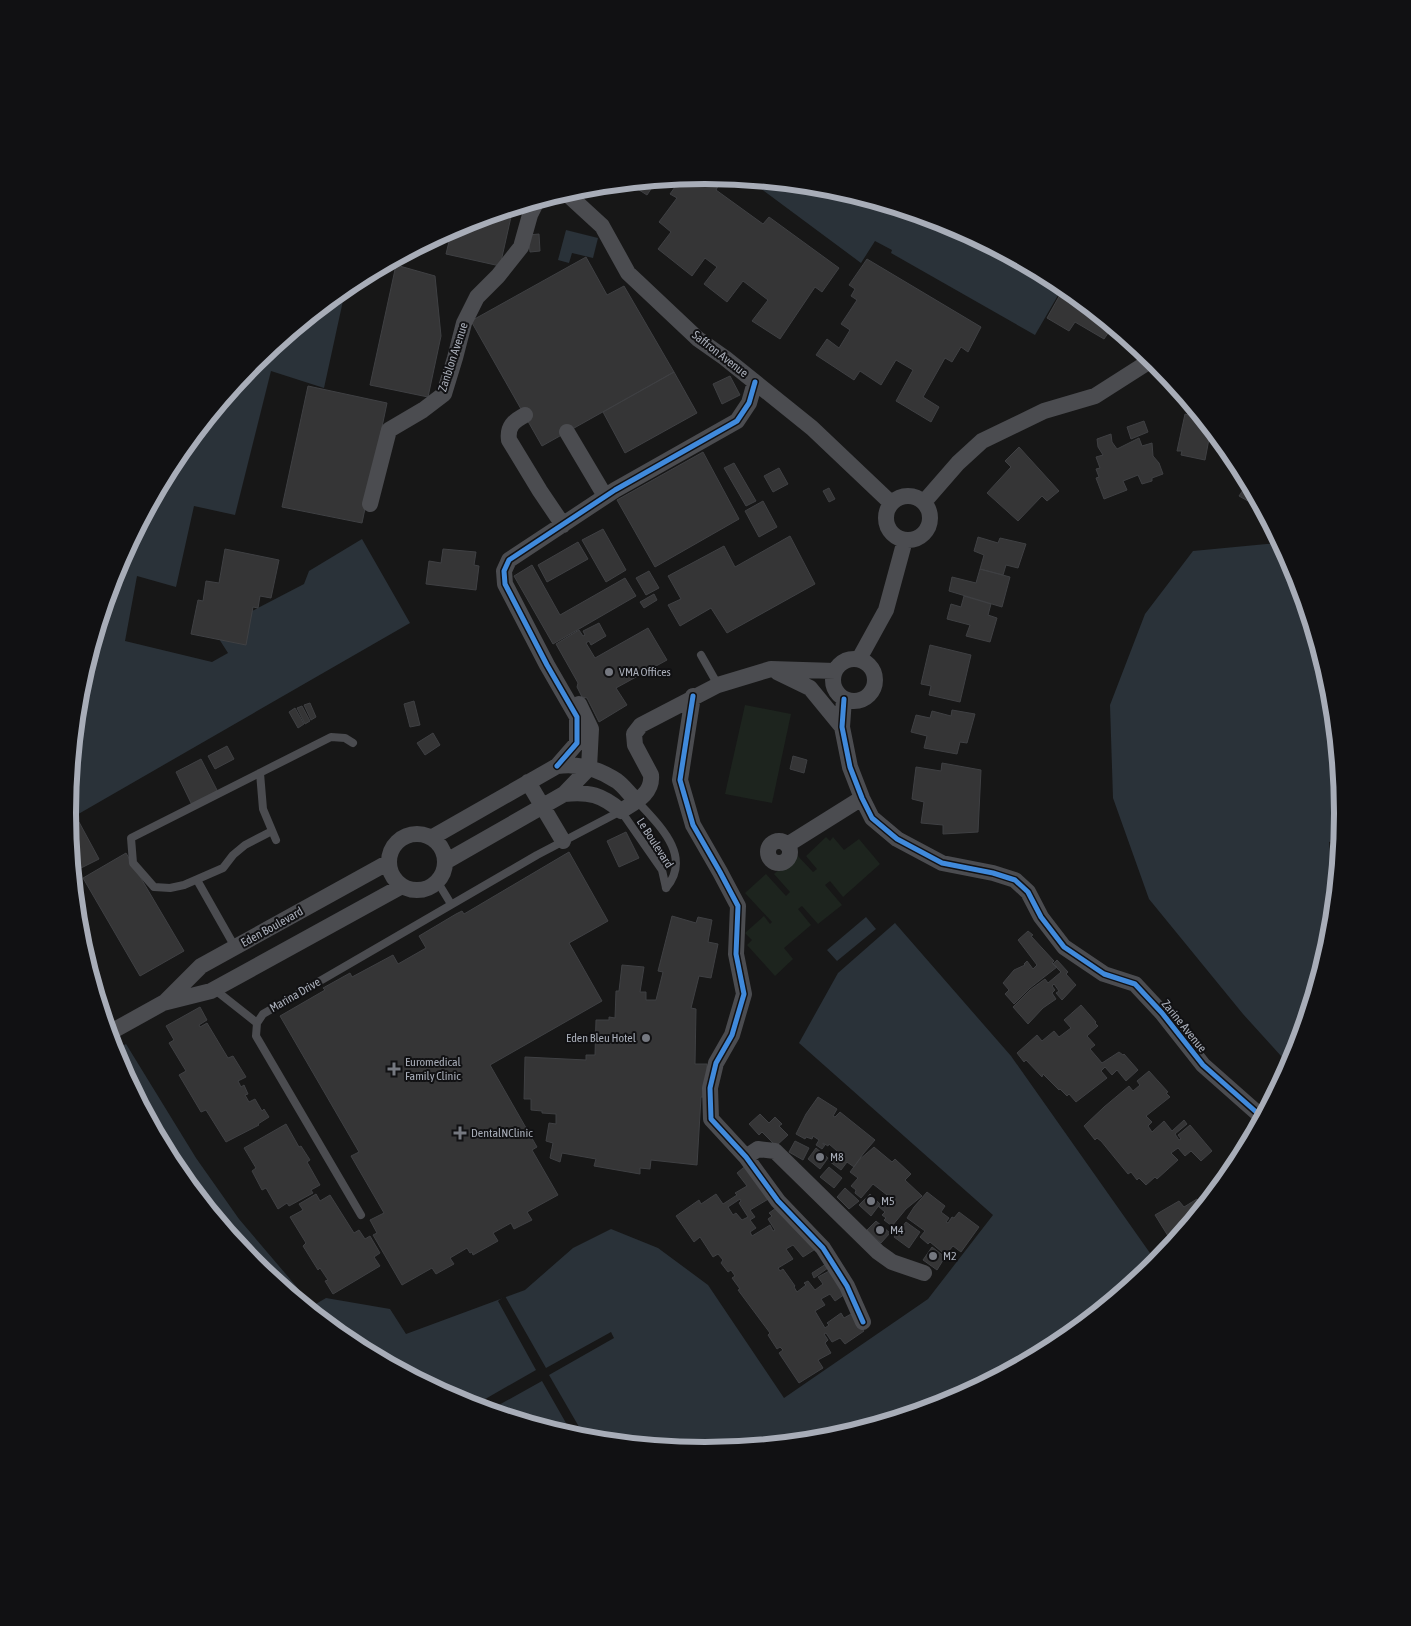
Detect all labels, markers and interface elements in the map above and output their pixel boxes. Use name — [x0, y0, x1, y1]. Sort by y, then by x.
street label: Zanblon Avenue — [435, 321, 471, 393]
street label: Saffron Avenue — [689, 328, 751, 380]
place label: VMA Offices — [619, 665, 671, 679]
marker: VMA Offices — [603, 666, 615, 678]
street label: Le Boulevard — [634, 815, 676, 871]
street label: Eden Boulevard — [238, 904, 306, 950]
street label: Marina Drive — [267, 975, 323, 1015]
street label: Zarine Avenue — [1159, 997, 1209, 1055]
place label: Eden Bleu Hotel — [566, 1031, 637, 1045]
marker: Eden Bleu Hotel — [640, 1032, 652, 1044]
place label: Euromedical Family Clinic — [405, 1055, 462, 1083]
marker: Euromedical Family Clinic — [387, 1062, 401, 1076]
marker: DentalNClinic — [453, 1126, 467, 1140]
place label: DentalNClinic — [471, 1126, 533, 1140]
place label: M8 — [830, 1150, 844, 1164]
marker: M8 — [814, 1151, 826, 1163]
place label: M5 — [881, 1194, 895, 1208]
marker: M5 — [865, 1195, 877, 1207]
place label: M4 — [890, 1223, 904, 1237]
marker: M4 — [874, 1224, 886, 1236]
place label: M2 — [943, 1249, 957, 1263]
marker: M2 — [927, 1250, 939, 1262]

